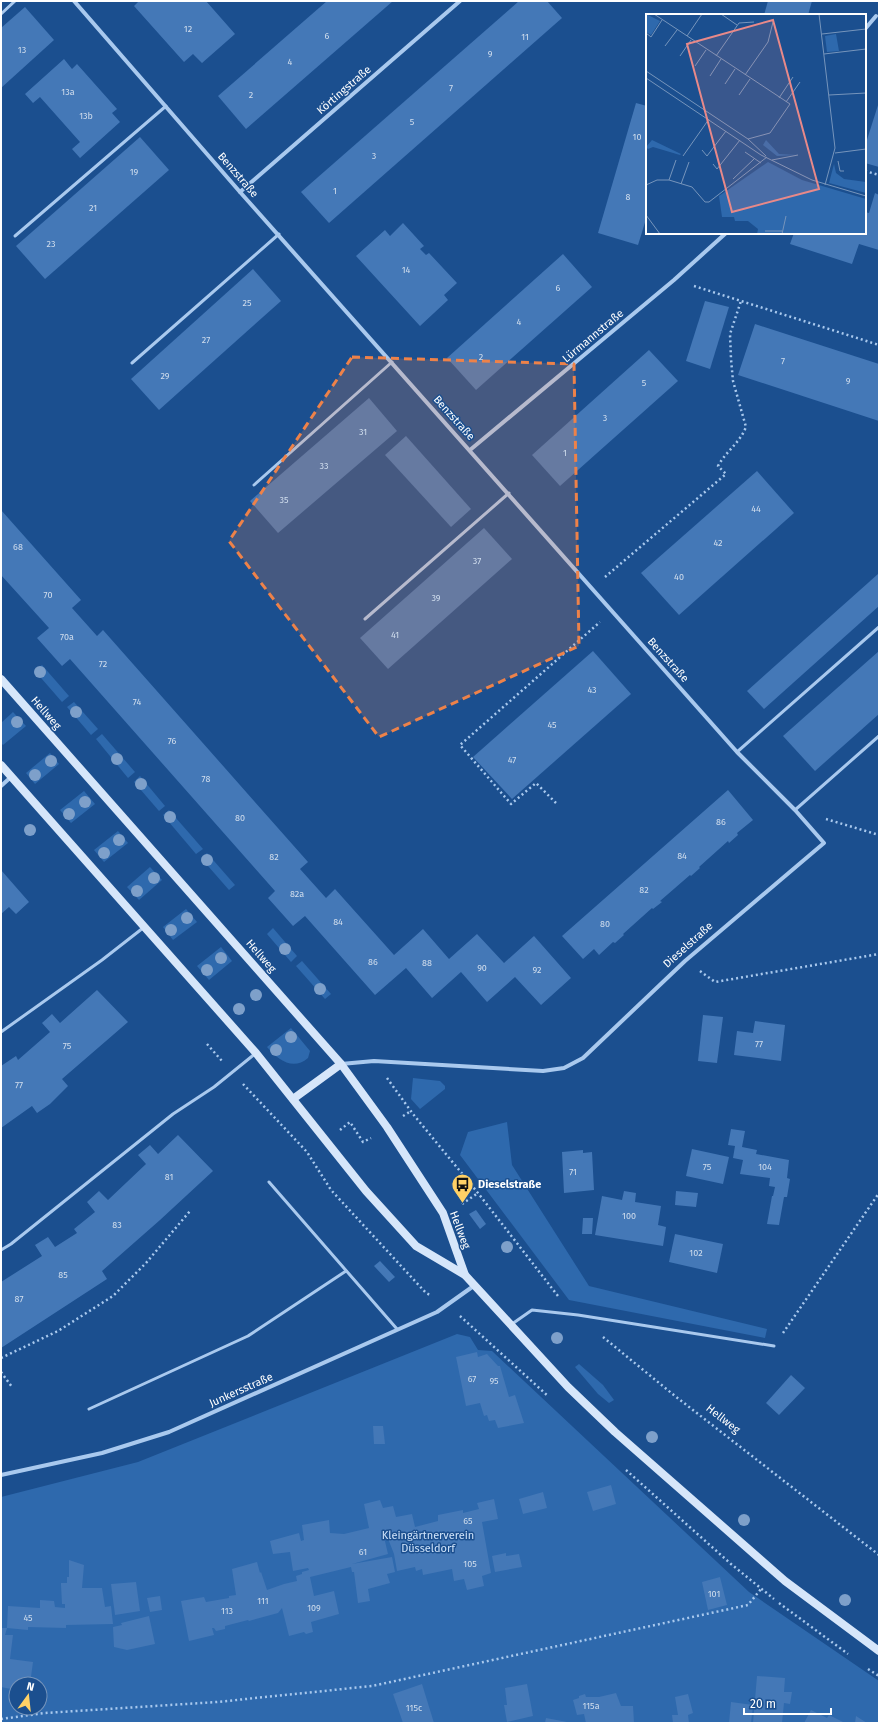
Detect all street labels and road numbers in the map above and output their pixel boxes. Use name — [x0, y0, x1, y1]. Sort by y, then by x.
street label: Körtingstraße — [314, 63, 374, 117]
street label: Benzstraße — [215, 150, 261, 200]
street label: Lürmannstraße — [560, 307, 626, 365]
street label: Benzstraße — [431, 393, 477, 443]
street label: Benzstraße — [645, 635, 691, 685]
street label: Hellweg — [28, 694, 64, 732]
street label: Dieselstraße — [661, 919, 715, 971]
street label: Hellweg — [243, 937, 279, 975]
street label: Hellweg — [447, 1209, 473, 1251]
street label: Junkersstraße — [207, 1370, 275, 1410]
street label: Hellweg — [703, 1402, 743, 1436]

